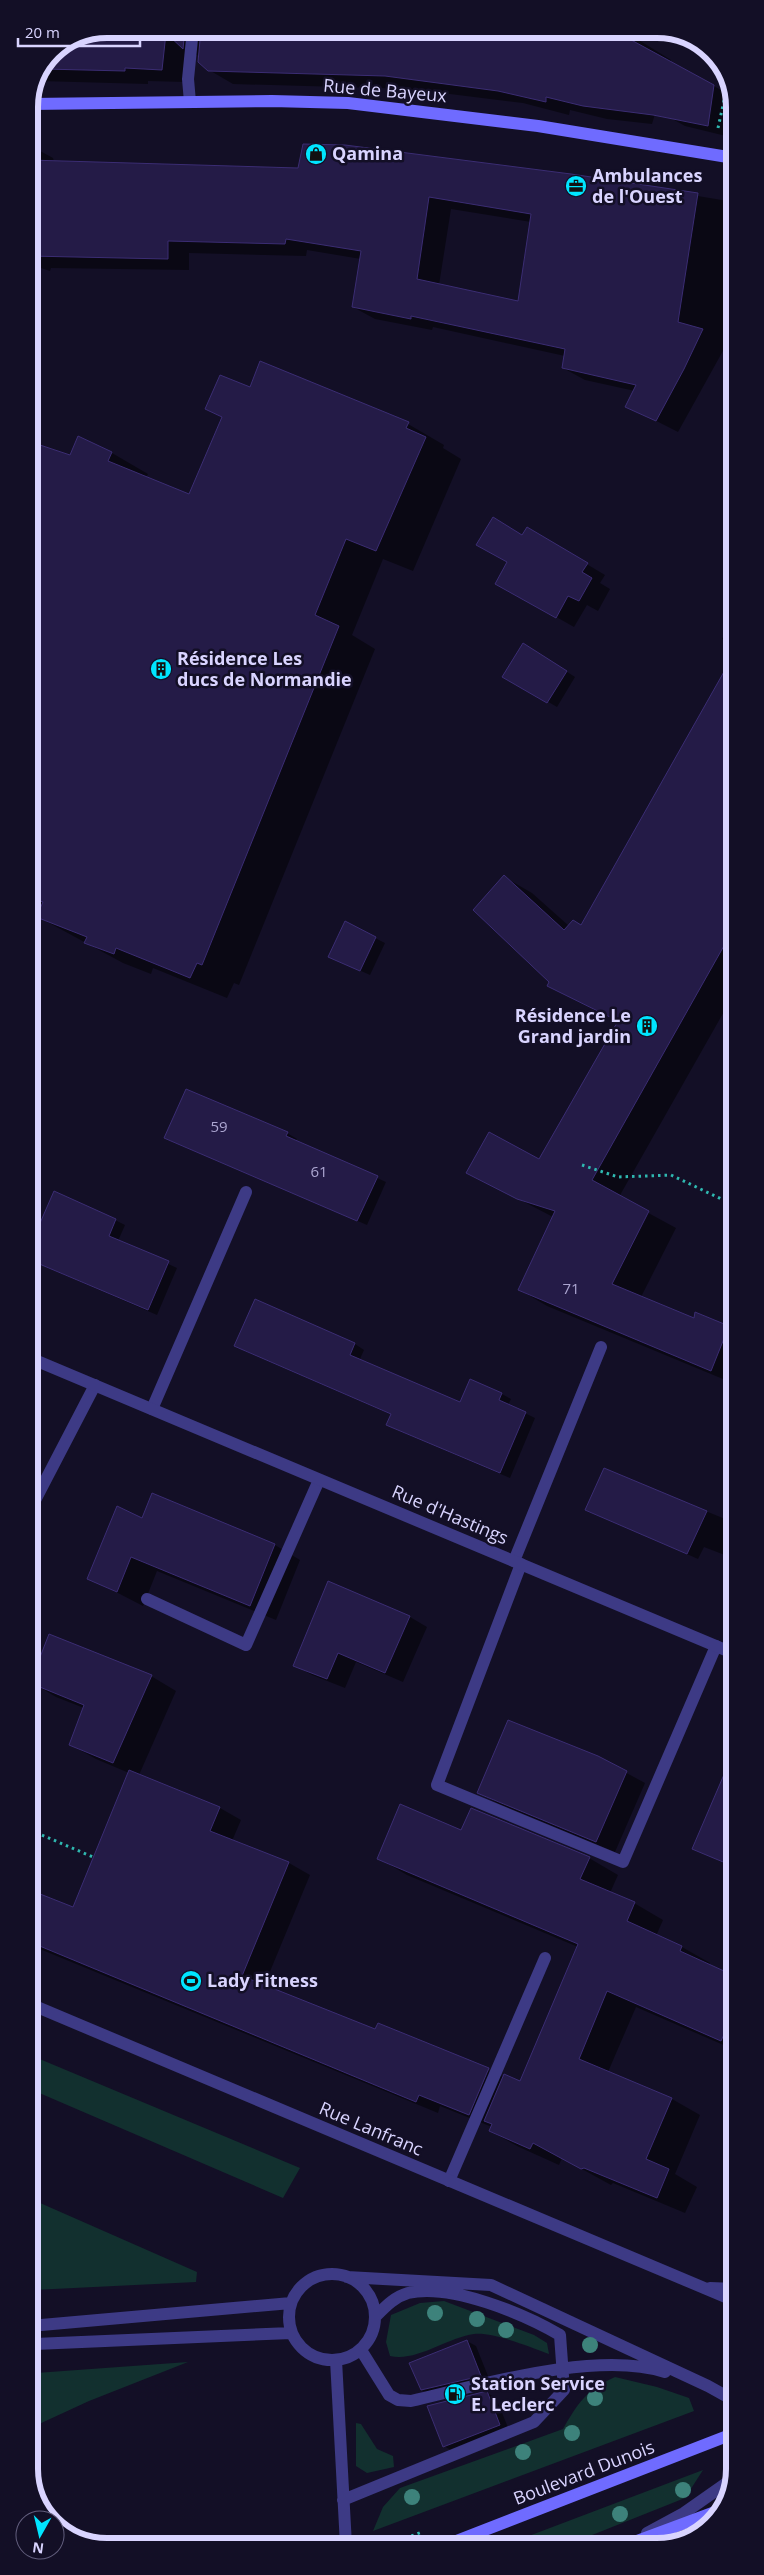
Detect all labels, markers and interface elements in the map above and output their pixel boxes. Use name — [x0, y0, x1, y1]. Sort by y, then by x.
scale bar — [18, 15, 140, 47]
text: 20 m — [25, 22, 60, 42]
street label: Rue de Bayeux — [322, 73, 448, 107]
place label: Qamina — [332, 141, 403, 165]
shop icon: Qamina — [304, 142, 328, 166]
place label: Ambulances de l'Ouest — [592, 163, 702, 208]
office icon: Ambulances de l'Ouest — [564, 174, 588, 198]
place label: Résidence Les ducs de Normandie — [177, 646, 352, 691]
building icon: Résidence Les ducs de Normandie — [149, 657, 173, 681]
place label: Résidence Le Grand jardin — [515, 1003, 631, 1048]
building icon: Résidence Le Grand jardin — [635, 1014, 659, 1038]
house number: 59 — [210, 1116, 228, 1136]
house number: 61 — [310, 1161, 328, 1181]
house number: 71 — [562, 1278, 580, 1298]
street label: Rue d'Hastings — [389, 1479, 512, 1549]
place label: Lady Fitness — [207, 1968, 318, 1992]
sports icon: Lady Fitness — [179, 1969, 203, 1993]
street label: Rue Lanfranc — [316, 2095, 427, 2161]
place label: Station Service E. Leclerc — [471, 2371, 605, 2416]
fuel station icon: Station Service E. Leclerc — [443, 2382, 467, 2406]
street label: Boulevard Dunois — [510, 2434, 658, 2510]
north arrow — [15, 2510, 65, 2560]
text: N — [31, 2538, 45, 2559]

